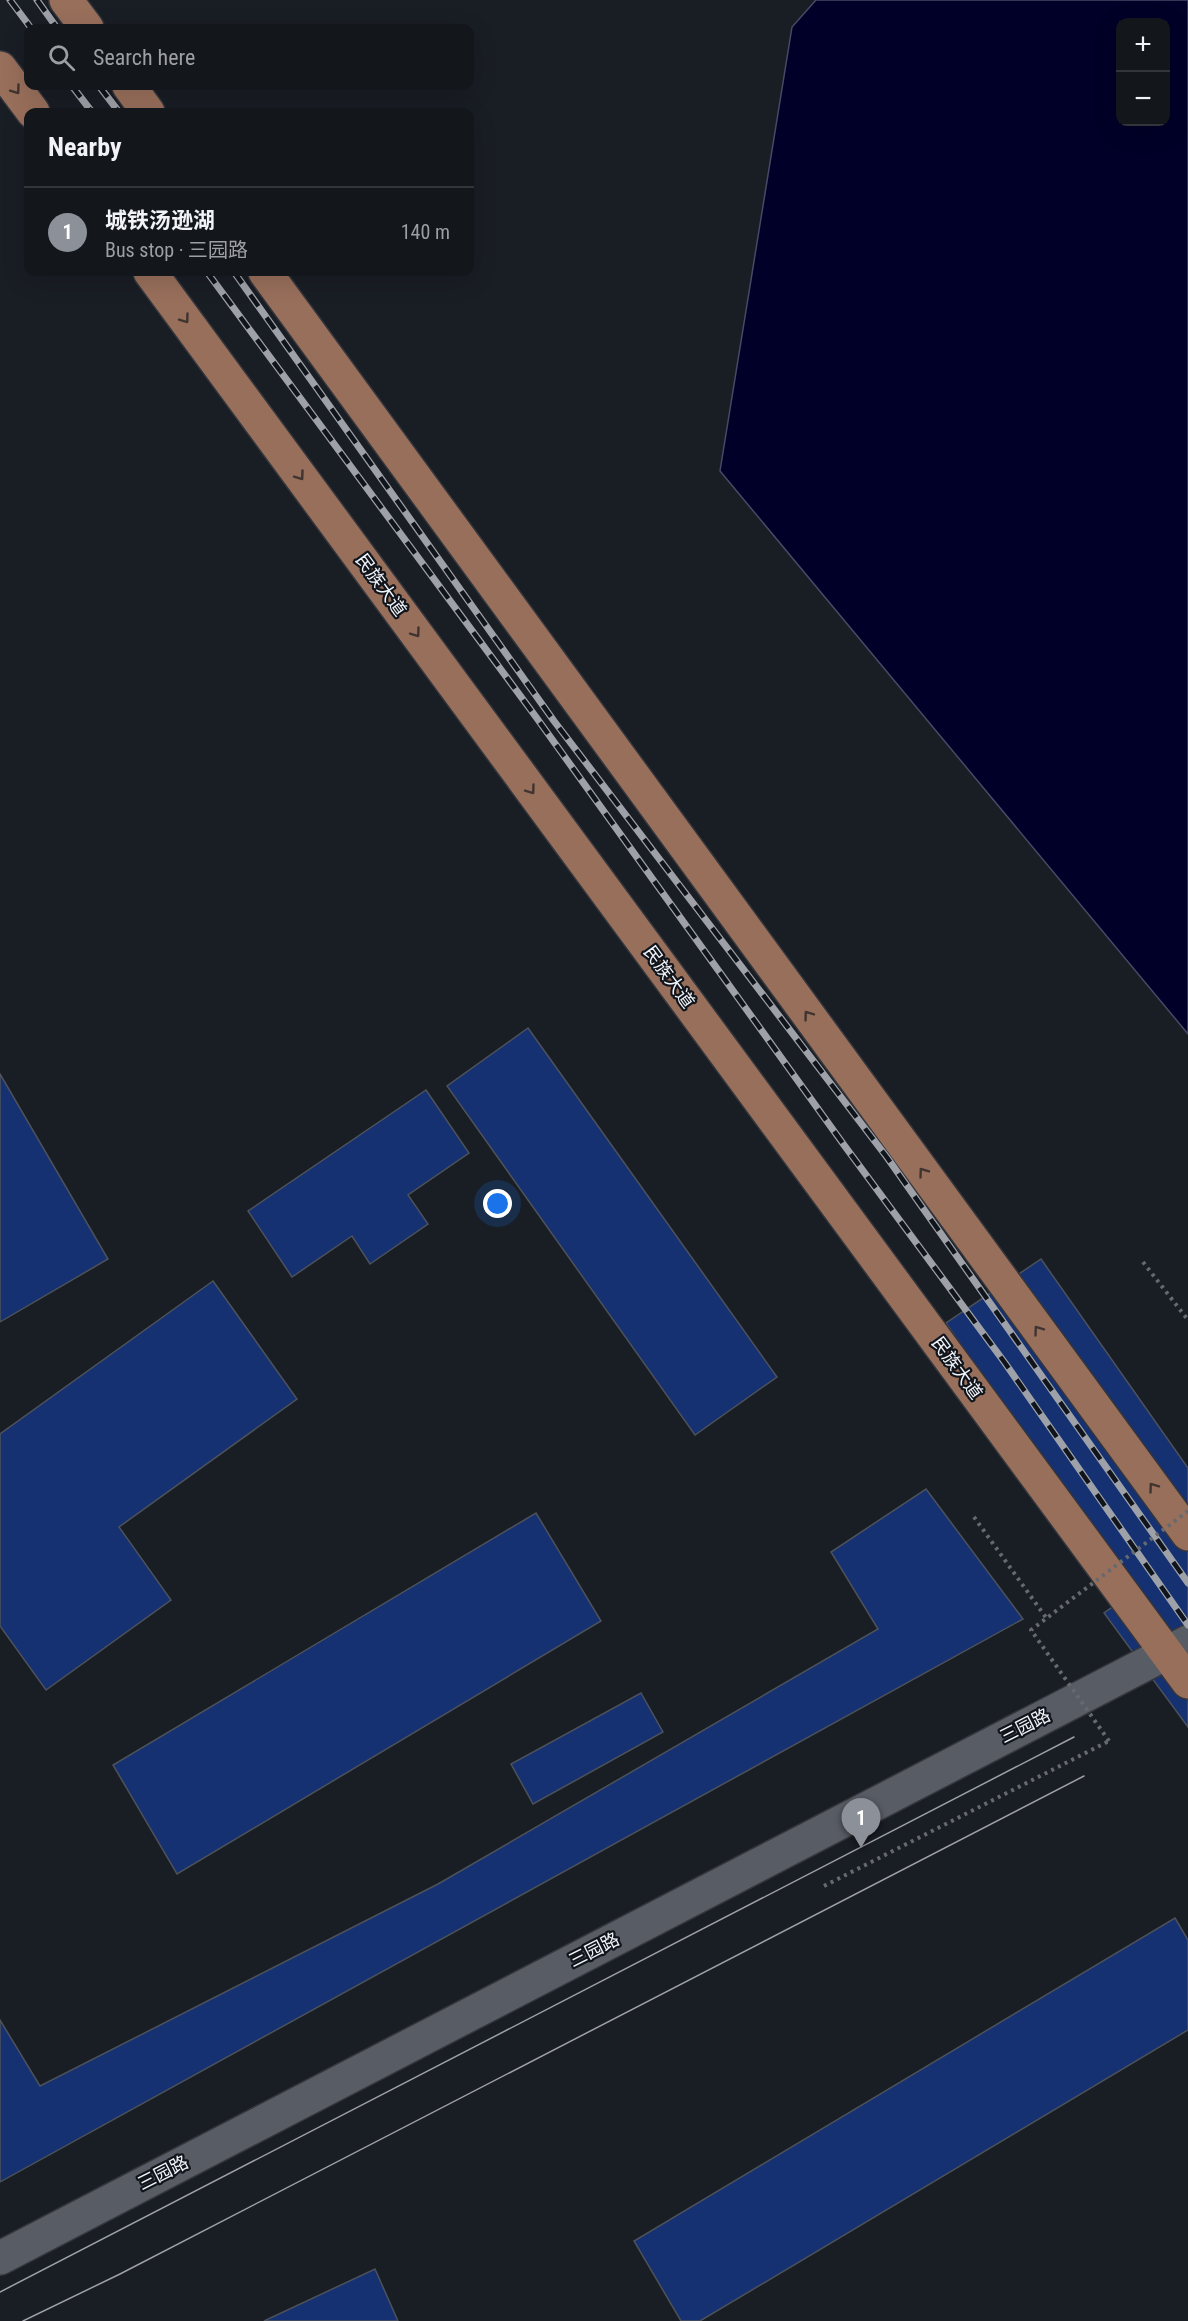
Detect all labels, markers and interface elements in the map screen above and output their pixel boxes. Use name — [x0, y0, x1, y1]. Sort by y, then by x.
map controls — [1116, 18, 1170, 126]
button: + — [1116, 18, 1170, 72]
search box — [24, 24, 474, 90]
icon: search — [45, 41, 78, 74]
text: Search here — [93, 45, 195, 70]
button: − — [1116, 72, 1170, 126]
one-way arrow — [9, 84, 20, 95]
text: Nearby — [48, 132, 122, 162]
text: 城铁汤逊湖 — [105, 208, 215, 233]
text: 1 — [62, 220, 73, 244]
text: 140 m — [401, 220, 450, 244]
text: Bus stop · 三园路 — [105, 238, 248, 262]
one-way arrow — [177, 312, 188, 323]
one-way arrow — [293, 469, 304, 480]
street label: 民族大道 — [352, 549, 411, 620]
one-way arrow — [409, 626, 420, 637]
one-way arrow — [524, 783, 535, 794]
street label: 民族大道 — [640, 941, 699, 1012]
one-way arrow — [804, 1010, 815, 1021]
one-way arrow — [919, 1168, 930, 1179]
your location — [483, 1189, 512, 1218]
one-way arrow — [1035, 1325, 1046, 1336]
street label: 民族大道 — [928, 1332, 987, 1403]
one-way arrow — [1150, 1483, 1161, 1494]
street label: 三园路 — [996, 1704, 1054, 1747]
pin: 1 — [842, 1798, 880, 1848]
street label: 三园路 — [565, 1928, 623, 1971]
street label: 三园路 — [134, 2151, 192, 2194]

